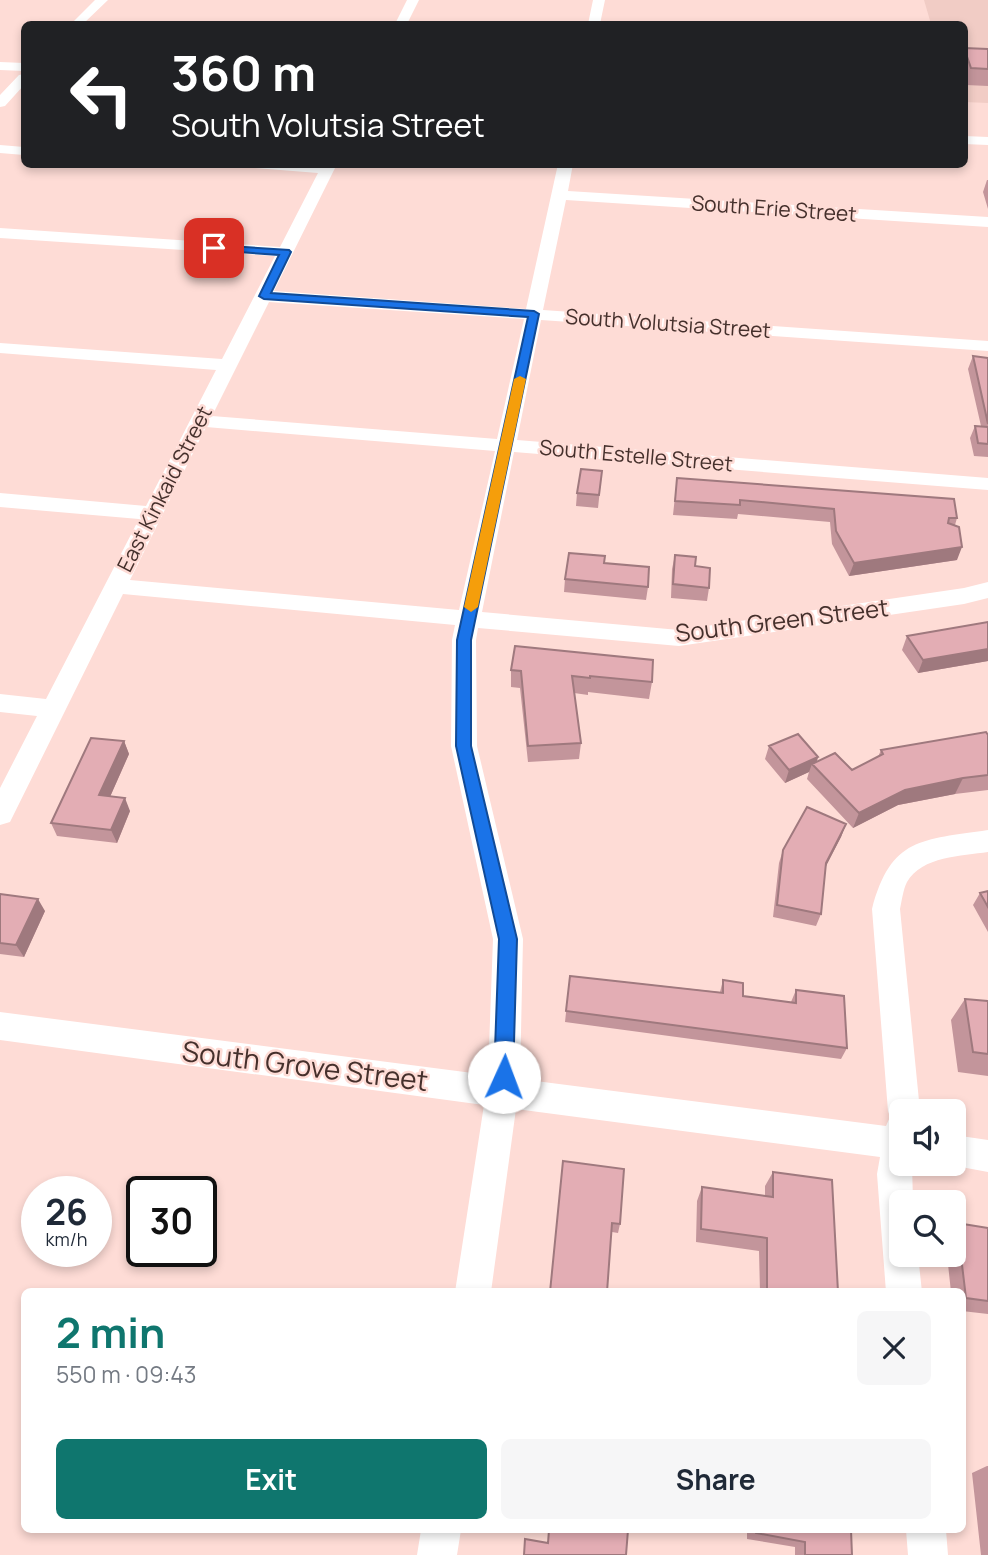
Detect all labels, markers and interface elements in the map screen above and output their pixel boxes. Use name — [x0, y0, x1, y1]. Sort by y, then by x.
text: 360 m — [171, 39, 316, 106]
icon: left — [56, 49, 147, 140]
text: South Volutsia Street — [171, 103, 485, 147]
street label: South Erie Street — [691, 188, 858, 228]
pin — [184, 218, 244, 278]
icon: arrive — [195, 229, 233, 267]
street label: South Volutsia Street — [564, 302, 772, 344]
street label: East Kinkaid Street — [110, 401, 218, 576]
street label: South Estelle Street — [538, 433, 734, 477]
street label: South Green Street — [673, 590, 890, 649]
street label: South Grove Street — [180, 1031, 430, 1099]
position arrow — [467, 1040, 541, 1114]
map controls — [889, 1099, 966, 1267]
button: sound — [889, 1099, 966, 1176]
speed limit sign: 30 — [126, 1176, 217, 1267]
text: 26 — [45, 1188, 88, 1236]
button: search — [889, 1190, 966, 1267]
text: km/h — [46, 1227, 87, 1251]
text: 2 min — [56, 1303, 165, 1361]
button: close — [857, 1311, 931, 1385]
text: 550 m · 09:43 — [56, 1358, 197, 1390]
button: Exit — [56, 1439, 487, 1519]
button: Share — [501, 1439, 931, 1519]

